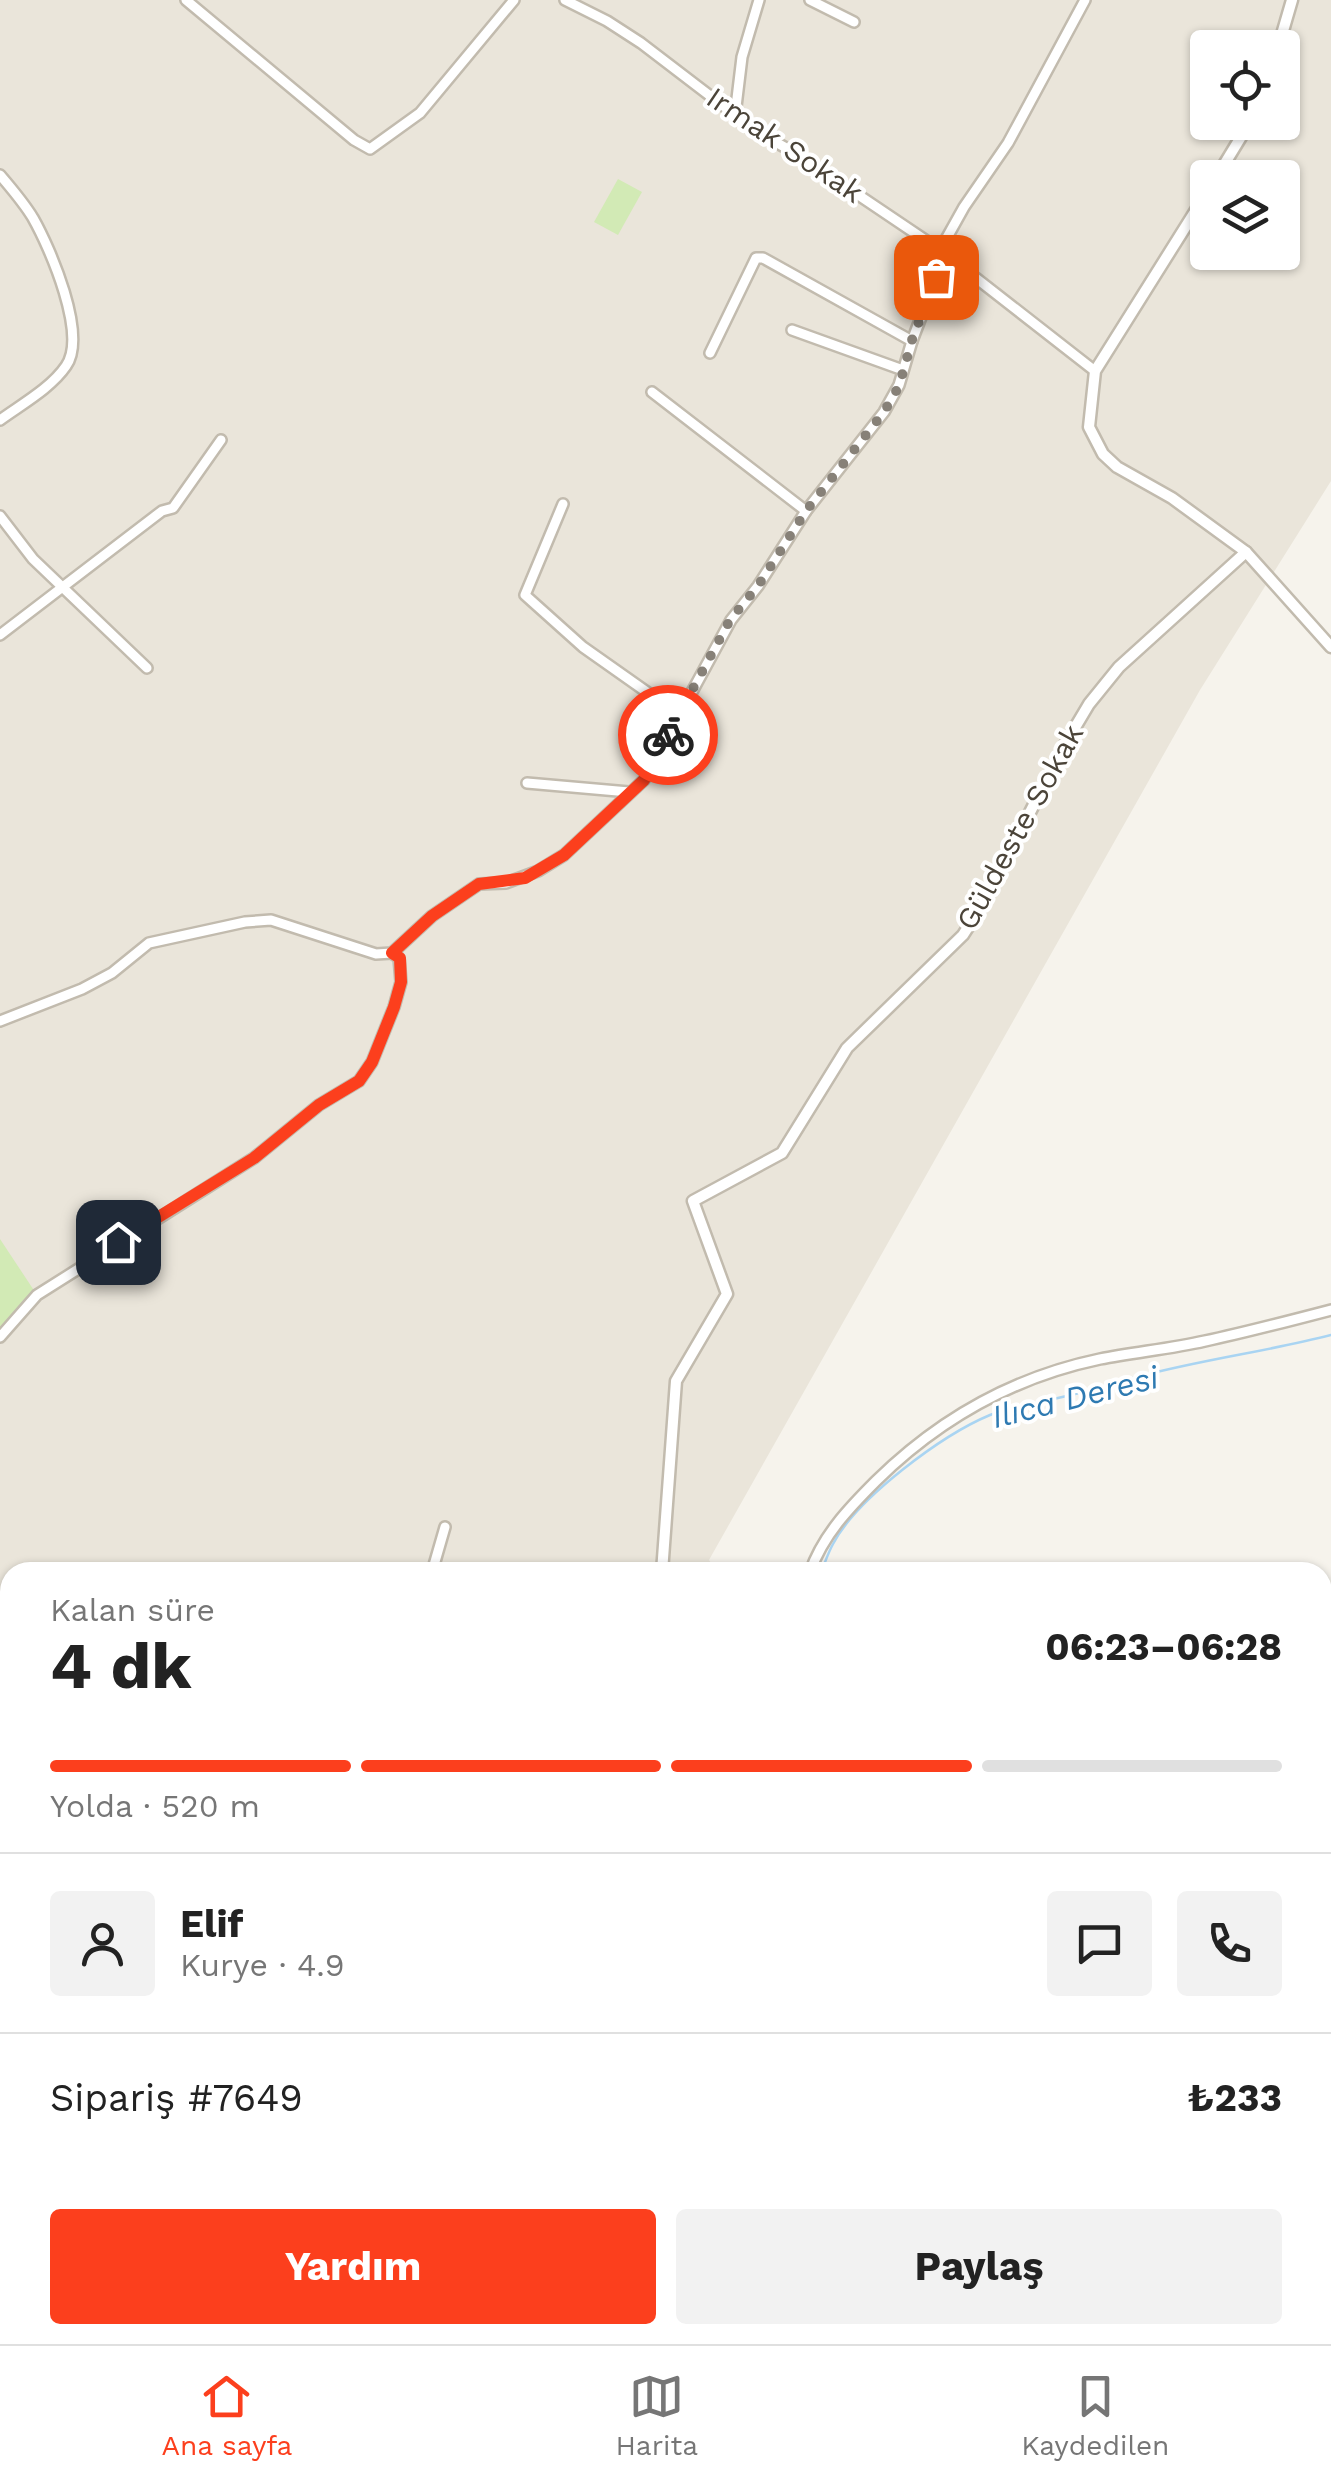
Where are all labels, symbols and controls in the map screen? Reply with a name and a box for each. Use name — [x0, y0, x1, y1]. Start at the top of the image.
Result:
map controls — [1190, 30, 1300, 270]
button: locate — [1190, 30, 1300, 140]
street label: Irmak Sokak — [700, 79, 870, 210]
button: layers — [1190, 160, 1300, 270]
pin — [894, 235, 979, 320]
icon: bag — [909, 250, 964, 305]
courier — [618, 685, 718, 785]
icon: bike — [641, 708, 696, 763]
street label: Güldeste Sokak — [949, 718, 1090, 936]
pin — [76, 1200, 161, 1285]
icon: home — [91, 1215, 146, 1270]
water label: Ilıca Deresi — [988, 1358, 1163, 1436]
text: Kalan süre — [50, 1591, 215, 1629]
text: 06:23–06:28 — [1045, 1625, 1282, 1669]
text: 4 dk — [50, 1628, 192, 1704]
text: Yolda · 520 m — [50, 1787, 260, 1825]
button: person — [50, 1891, 155, 1996]
button: chat — [1047, 1891, 1152, 1996]
button: phone — [1177, 1891, 1282, 1996]
text: Elif — [180, 1902, 243, 1946]
text: Kurye · 4.9 — [180, 1946, 344, 1984]
text: Sipariş #7649 — [50, 2076, 303, 2120]
text: ₺233 — [1187, 2076, 1282, 2120]
button: Yardım — [50, 2209, 656, 2324]
button: Paylaş — [676, 2209, 1282, 2324]
tab: Ana sayfa — [162, 2369, 292, 2462]
tab: Harita — [615, 2369, 698, 2462]
tab: Kaydedilen — [1021, 2369, 1169, 2462]

